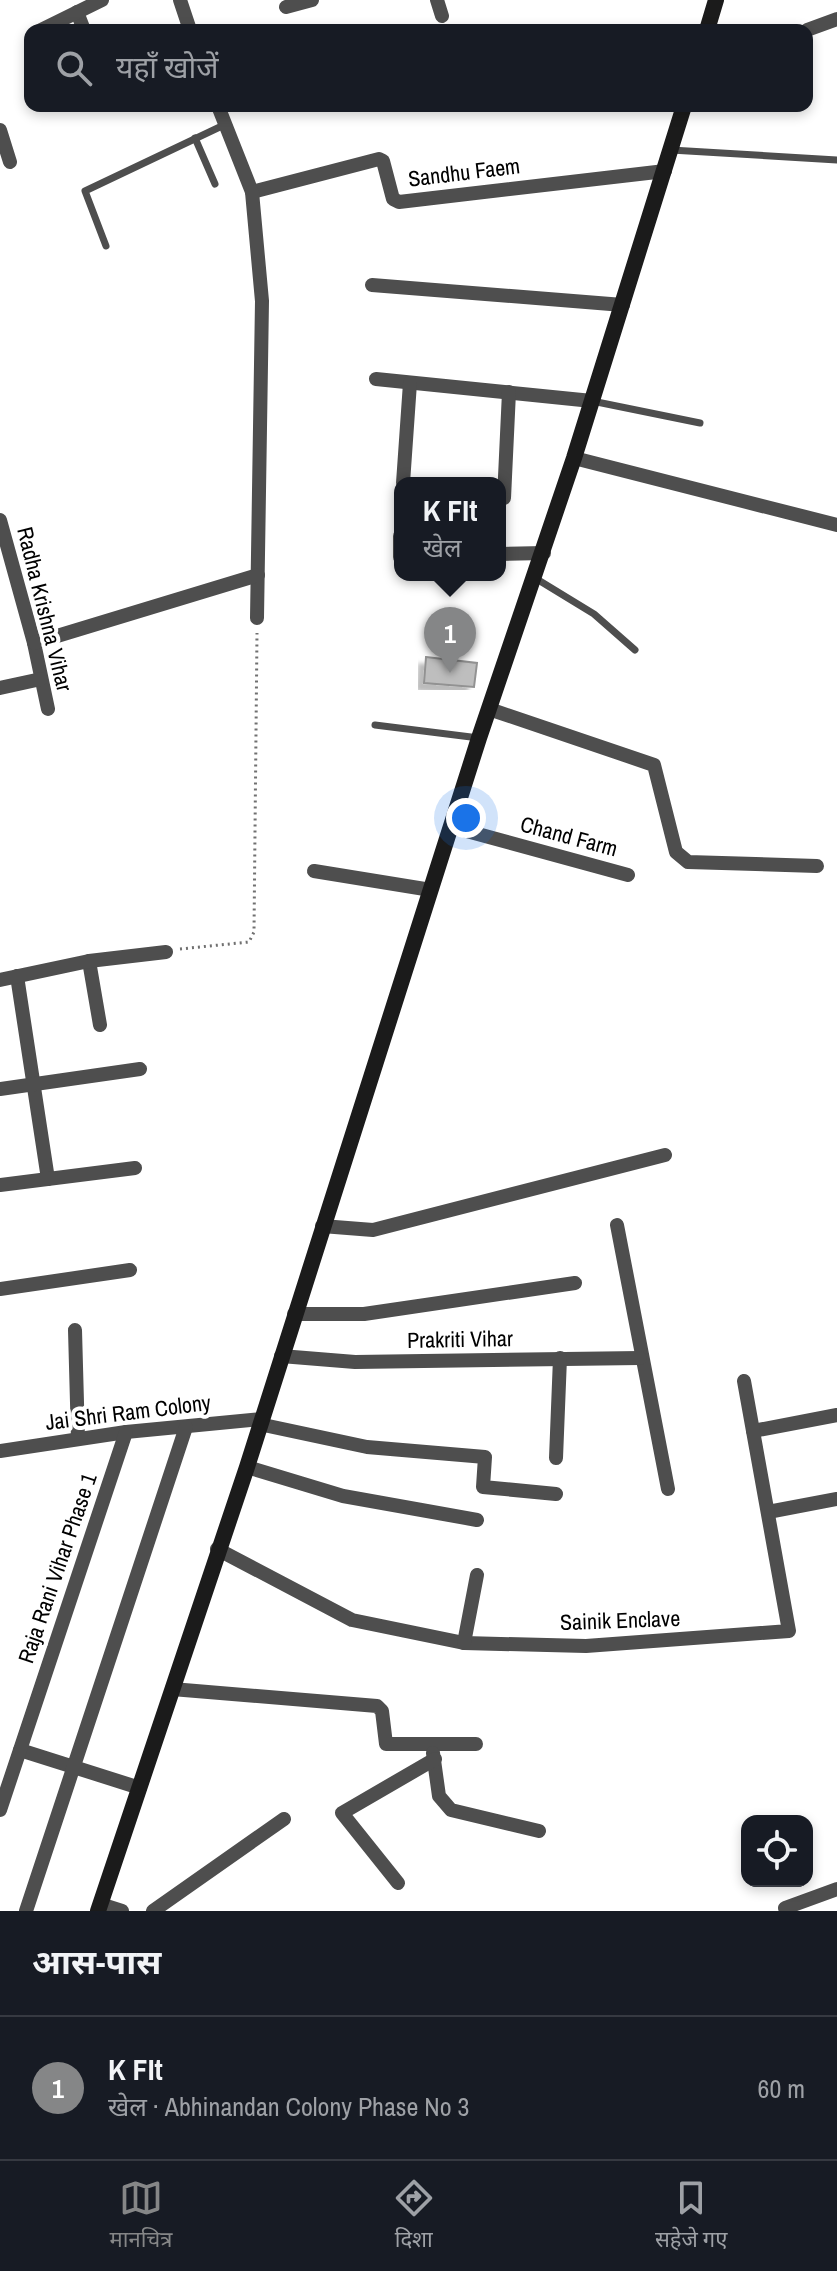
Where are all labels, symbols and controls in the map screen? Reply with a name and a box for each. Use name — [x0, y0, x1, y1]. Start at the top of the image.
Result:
search box — [24, 24, 813, 112]
icon: search — [52, 46, 96, 90]
text: यहाँ खोजें — [116, 47, 219, 87]
street label: Sandhu Faem — [406, 150, 522, 194]
popup — [394, 477, 506, 581]
text: K FIt — [423, 490, 477, 530]
street label: Radha Krishna Vihar — [10, 524, 80, 694]
text: खेल — [423, 530, 462, 565]
pin: 1 — [424, 607, 476, 673]
your location — [446, 798, 486, 838]
street label: Chand Farm — [517, 809, 621, 863]
street label: Prakriti Vihar — [407, 1323, 513, 1355]
street label: Jai Shri Ram Colony — [44, 1387, 212, 1437]
street label: Raja Rani Vihar Phase 1 — [10, 1469, 104, 1667]
street label: Sainik Enclave — [559, 1603, 681, 1637]
map controls — [741, 1815, 813, 1887]
button: locate — [741, 1815, 813, 1887]
text: आस-पास — [32, 1939, 161, 1985]
text: K FIt — [108, 2049, 163, 2089]
text: 1 — [52, 2071, 64, 2106]
text: 60 m — [758, 2071, 805, 2106]
text: खेल · Abhinandan Colony Phase No 3 — [108, 2089, 469, 2124]
tab: मानचित्र — [110, 2176, 173, 2256]
tab: दिशा — [392, 2176, 436, 2256]
tab: सहेजे गए — [655, 2176, 727, 2256]

